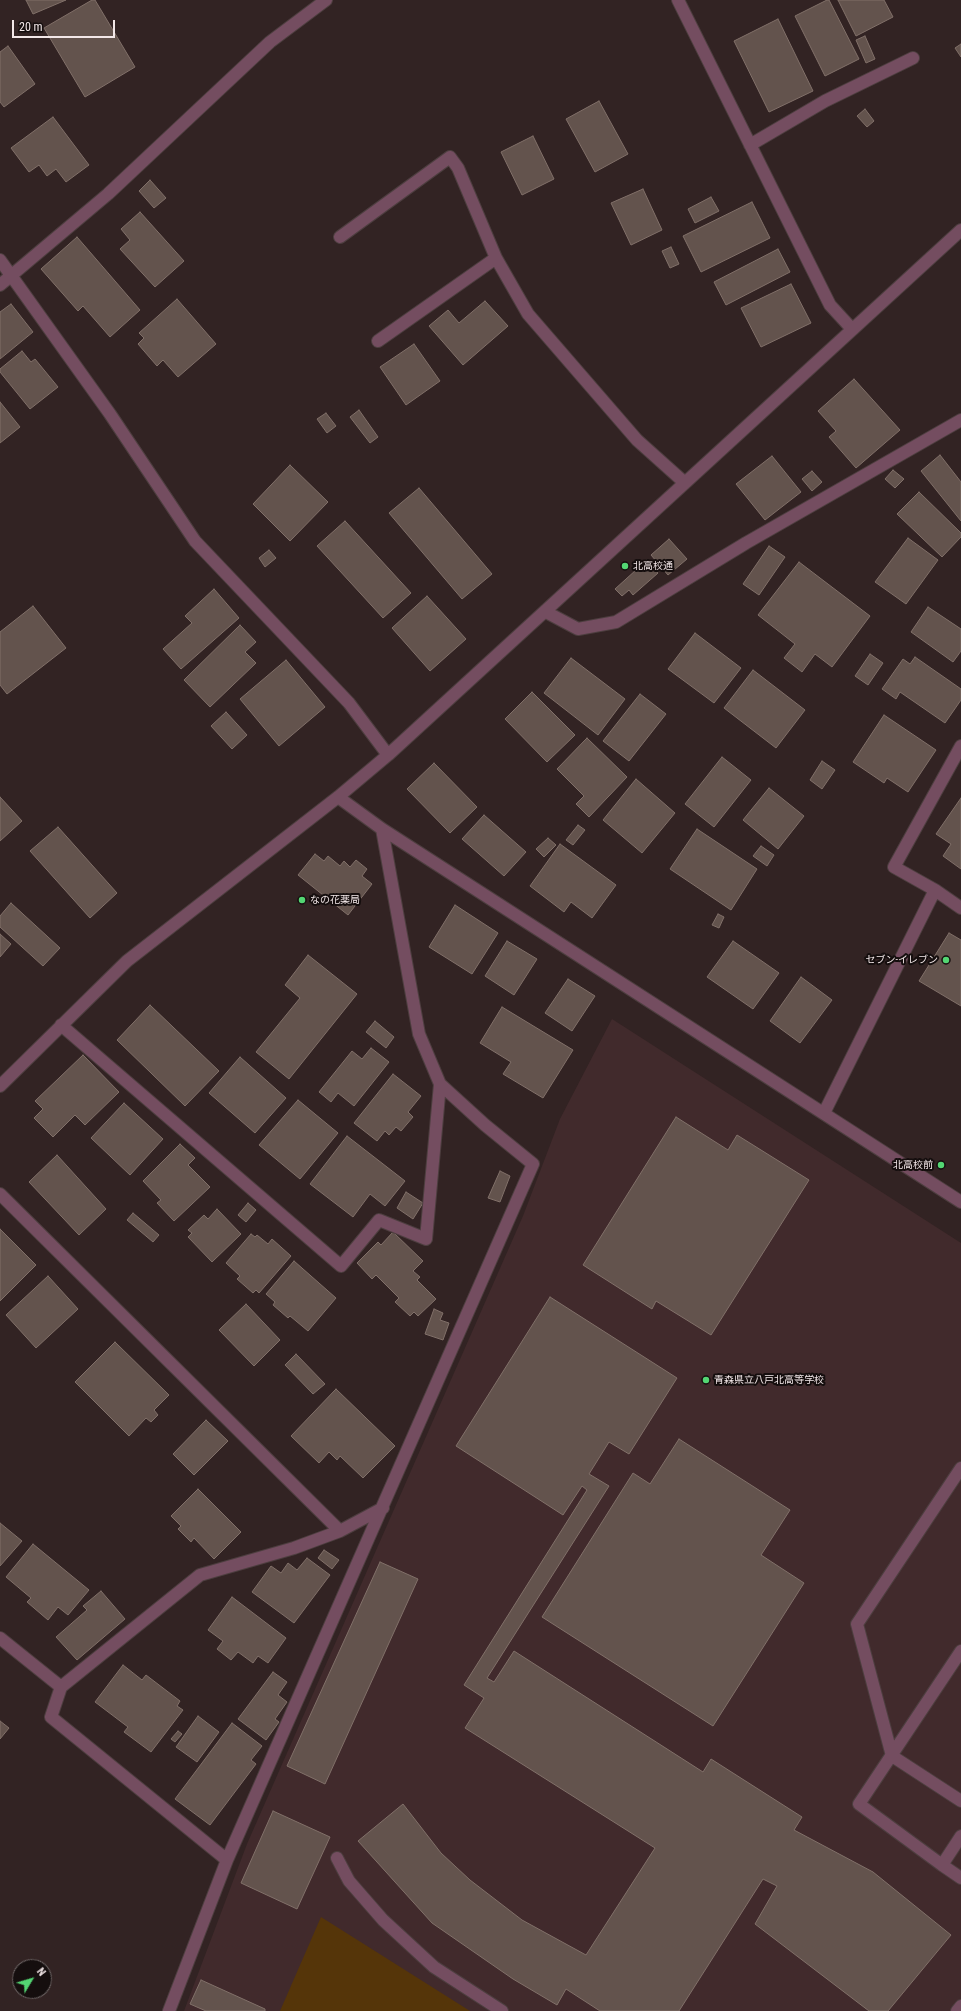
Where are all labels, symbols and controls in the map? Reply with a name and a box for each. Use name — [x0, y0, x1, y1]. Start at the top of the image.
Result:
scale bar — [14, 12, 117, 38]
text: 20 m — [19, 20, 43, 34]
place label: 北高校通 — [633, 560, 673, 572]
marker: 北高校通 — [620, 561, 630, 571]
place label: なの花薬局 — [310, 894, 360, 906]
marker: なの花薬局 — [297, 895, 307, 905]
place label: セブン-イレブン — [866, 954, 938, 966]
marker: セブン-イレブン — [941, 955, 951, 965]
place label: 北高校前 — [893, 1159, 933, 1171]
marker: 北高校前 — [936, 1160, 946, 1170]
place label: 青森県立八戸北高等学校 — [714, 1374, 824, 1386]
marker: 青森県立八戸北高等学校 — [701, 1375, 711, 1385]
north arrow — [12, 1959, 52, 1999]
text: N — [34, 1965, 48, 1979]

